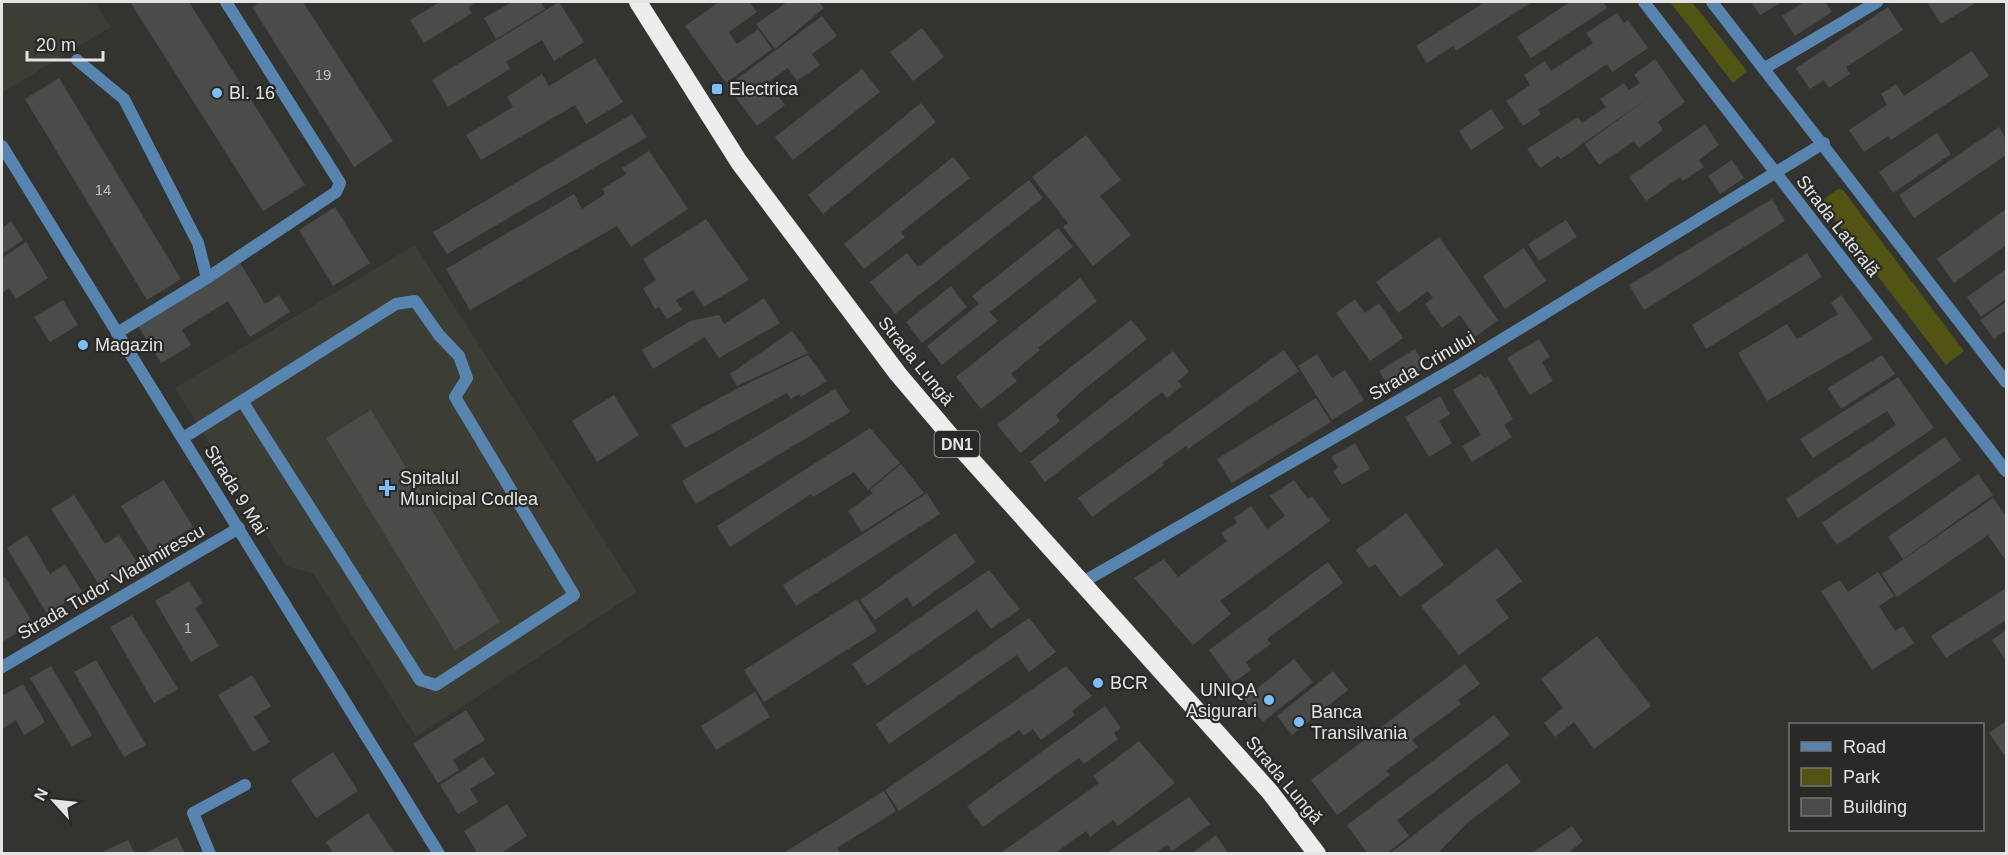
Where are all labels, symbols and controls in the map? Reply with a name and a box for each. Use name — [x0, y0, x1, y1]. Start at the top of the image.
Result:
scale bar — [27, 24, 104, 62]
text: 20 m — [36, 35, 76, 55]
house number: 19 — [315, 66, 331, 83]
place label: Electrica — [729, 79, 799, 99]
marker: Electrica — [710, 82, 724, 96]
place label: Bl. 16 — [229, 83, 275, 103]
marker: Bl. 16 — [210, 86, 224, 100]
street label: Strada Laterală — [1792, 171, 1884, 281]
house number: 14 — [95, 181, 111, 198]
street label: Strada Lungă — [874, 313, 958, 410]
street label: Strada Crinului — [1365, 328, 1479, 404]
place label: Magazin — [95, 335, 163, 355]
marker: Magazin — [76, 338, 90, 352]
road number: DN1 — [934, 431, 980, 457]
street label: Strada 9 Mai — [200, 441, 272, 539]
place label: Spitalul Municipal Codlea — [400, 468, 539, 509]
marker: Spitalul Municipal Codlea — [378, 479, 396, 497]
street label: Strada Tudor Vladimirescu — [14, 520, 208, 644]
house number: 1 — [184, 619, 192, 636]
place label: BCR — [1110, 673, 1148, 693]
marker: BCR — [1091, 676, 1105, 690]
place label: UNIQA Asigurari — [1186, 680, 1257, 721]
marker: UNIQA Asigurari — [1262, 693, 1276, 707]
place label: Banca Transilvania — [1311, 702, 1408, 743]
marker: Banca Transilvania — [1292, 715, 1306, 729]
legend — [1789, 723, 1984, 831]
street label: Strada Lungă — [1242, 732, 1327, 829]
text: Road — [1843, 737, 1886, 757]
text: Park — [1843, 767, 1881, 787]
north arrow — [24, 771, 84, 831]
text: N — [31, 785, 51, 803]
text: Building — [1843, 797, 1907, 817]

